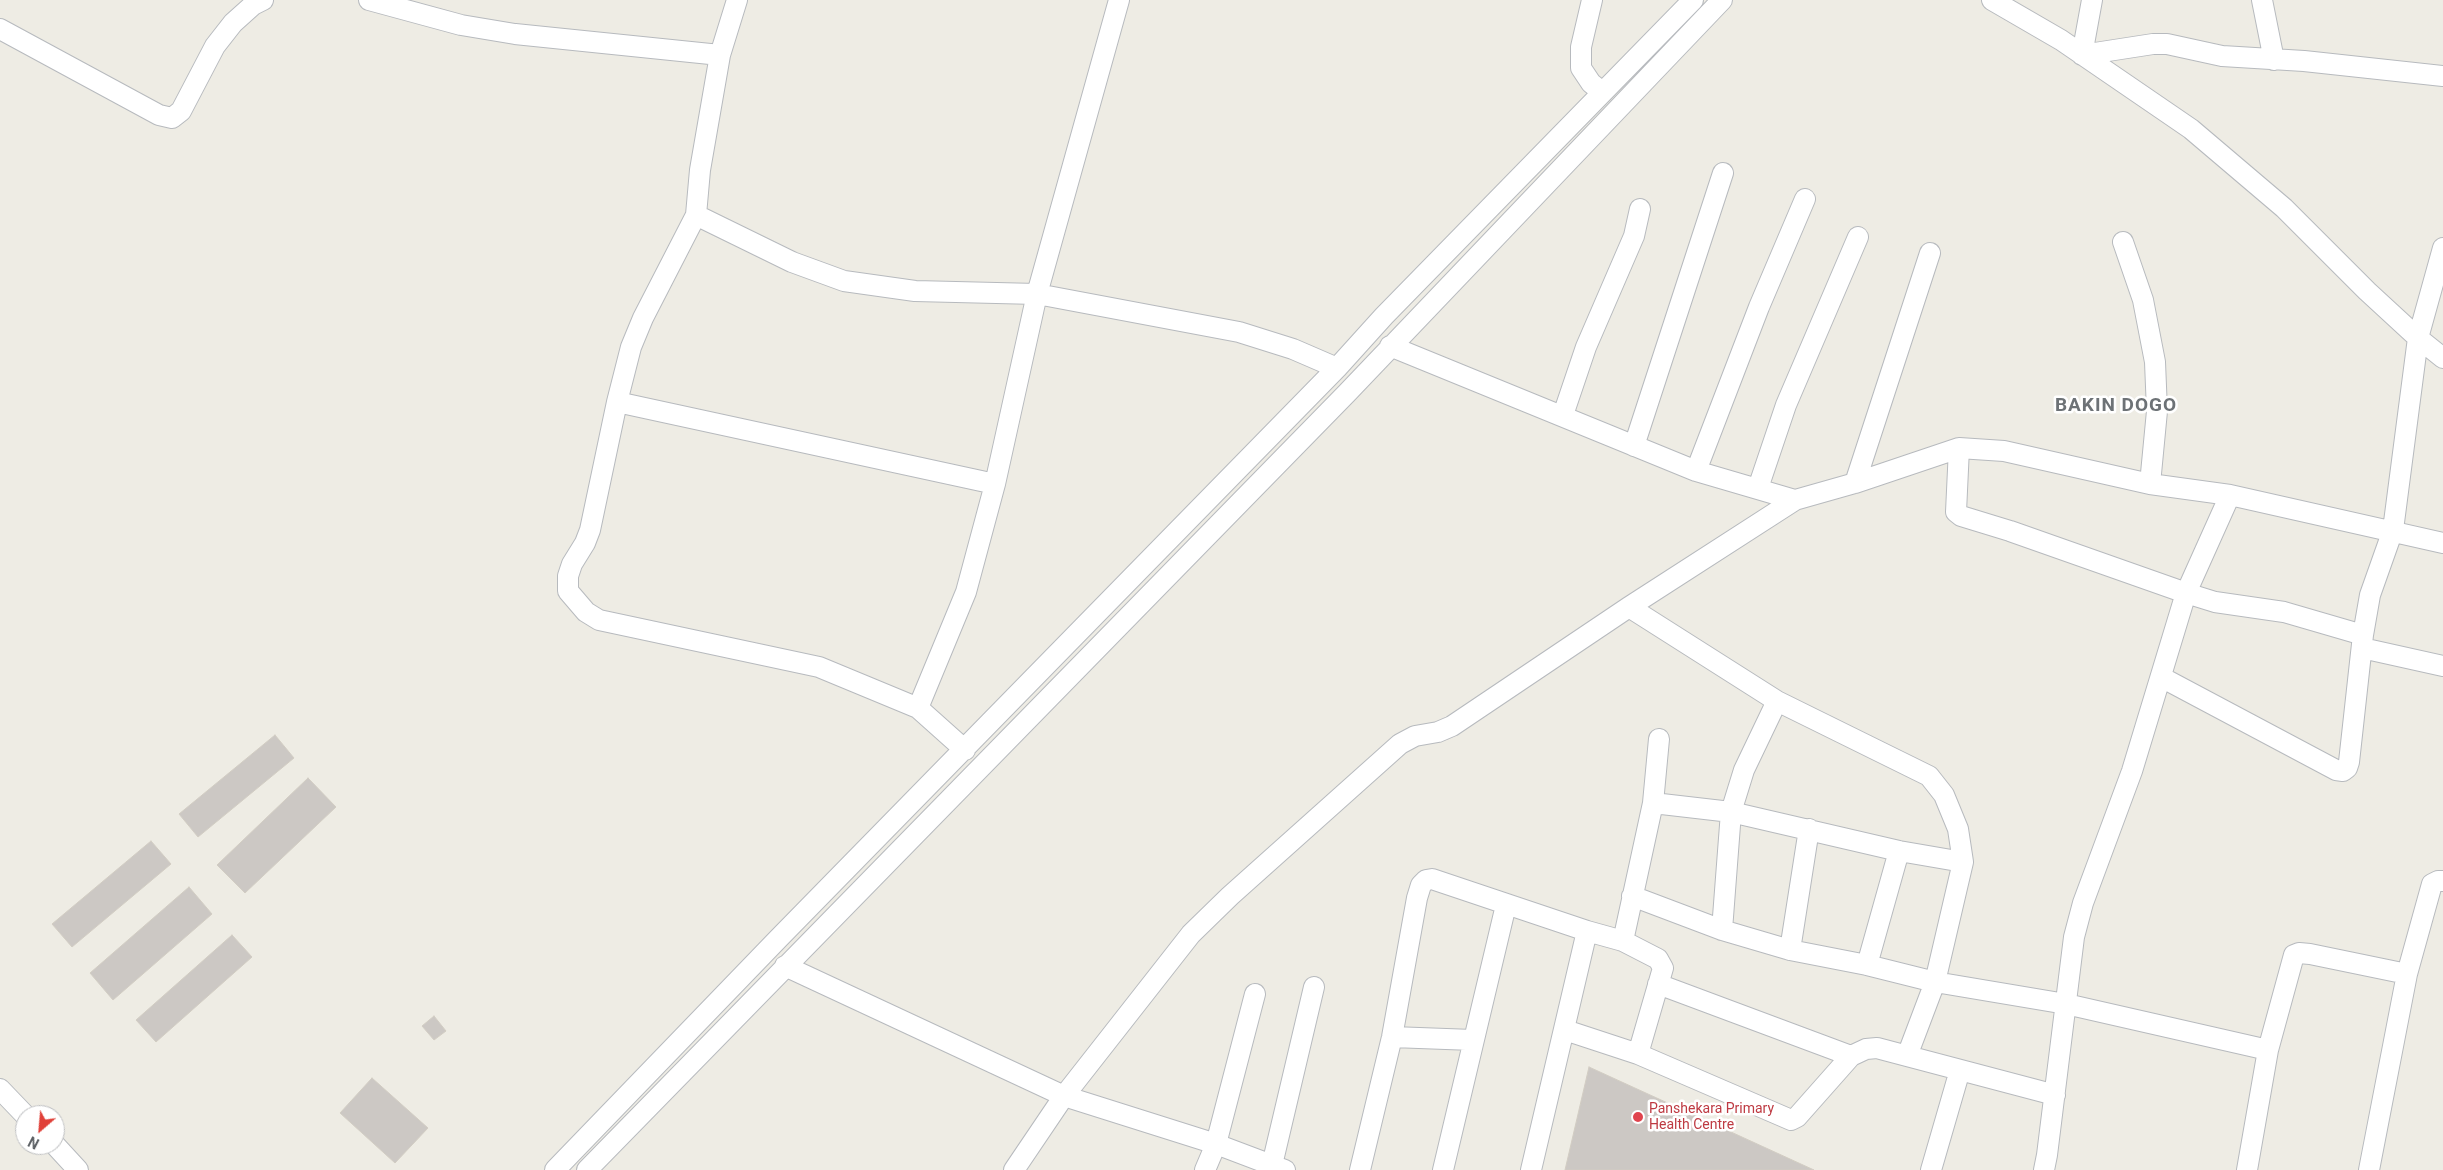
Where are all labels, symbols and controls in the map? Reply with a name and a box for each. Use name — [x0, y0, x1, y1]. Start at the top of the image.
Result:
district label: BAKIN DOGO — [2054, 395, 2178, 417]
place label: Panshekara Primary Health Centre — [1649, 1101, 1774, 1134]
north arrow — [15, 1105, 65, 1155]
marker: Panshekara Primary Health Centre — [1631, 1110, 1645, 1124]
text: N — [26, 1133, 42, 1152]

